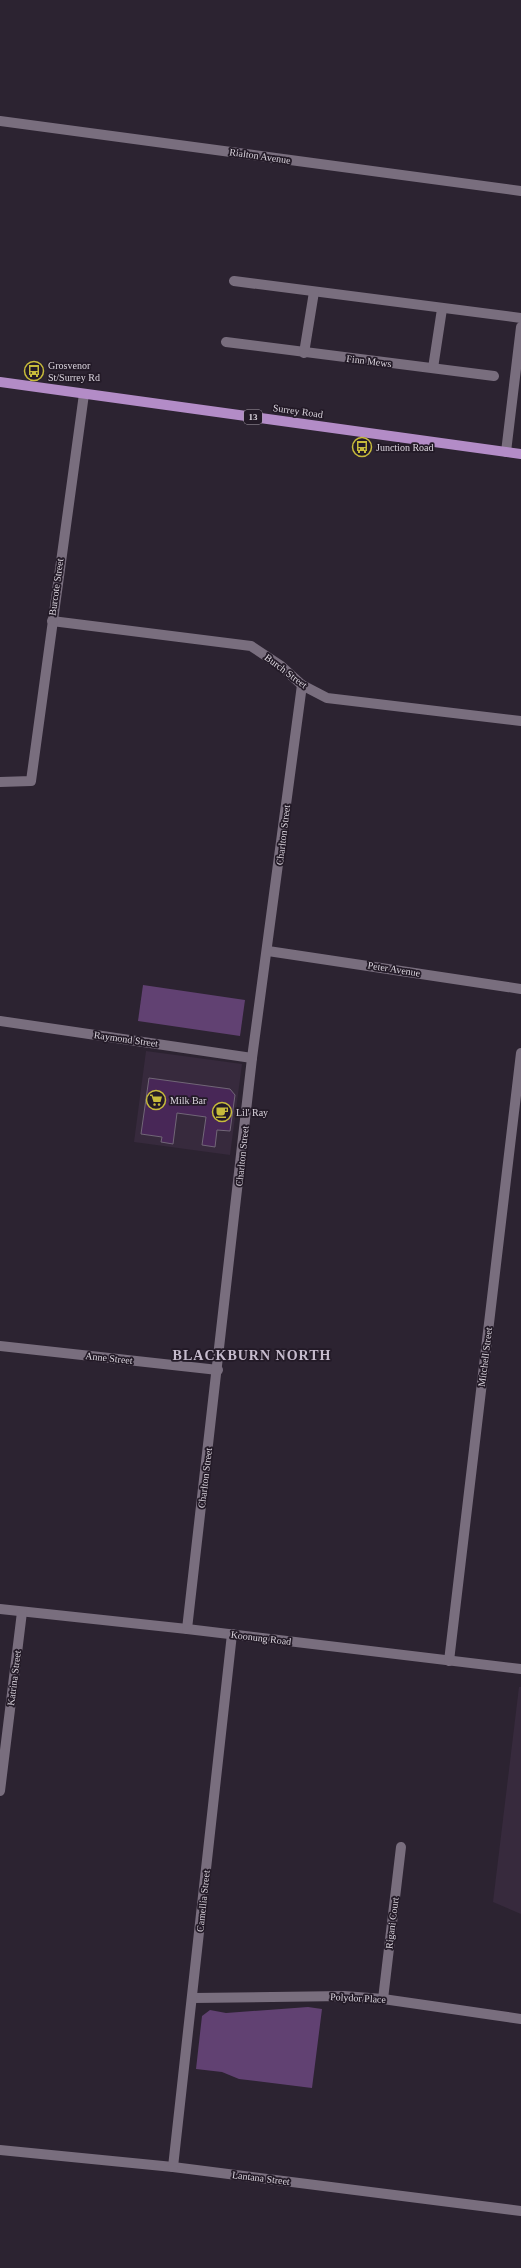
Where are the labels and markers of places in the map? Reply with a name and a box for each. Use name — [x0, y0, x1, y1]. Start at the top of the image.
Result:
bus stop icon: Grosvenor St/Surrey Rd — [23, 360, 45, 382]
place label: Grosvenor St/Surrey Rd — [48, 360, 100, 383]
bus stop icon: Junction Road — [351, 436, 373, 458]
place label: Junction Road — [376, 442, 434, 453]
supermarket icon: Milk Bar — [145, 1089, 167, 1111]
place label: Milk Bar — [170, 1095, 207, 1106]
cafe icon: Lil' Ray — [211, 1101, 233, 1123]
place label: Lil' Ray — [236, 1107, 268, 1118]

